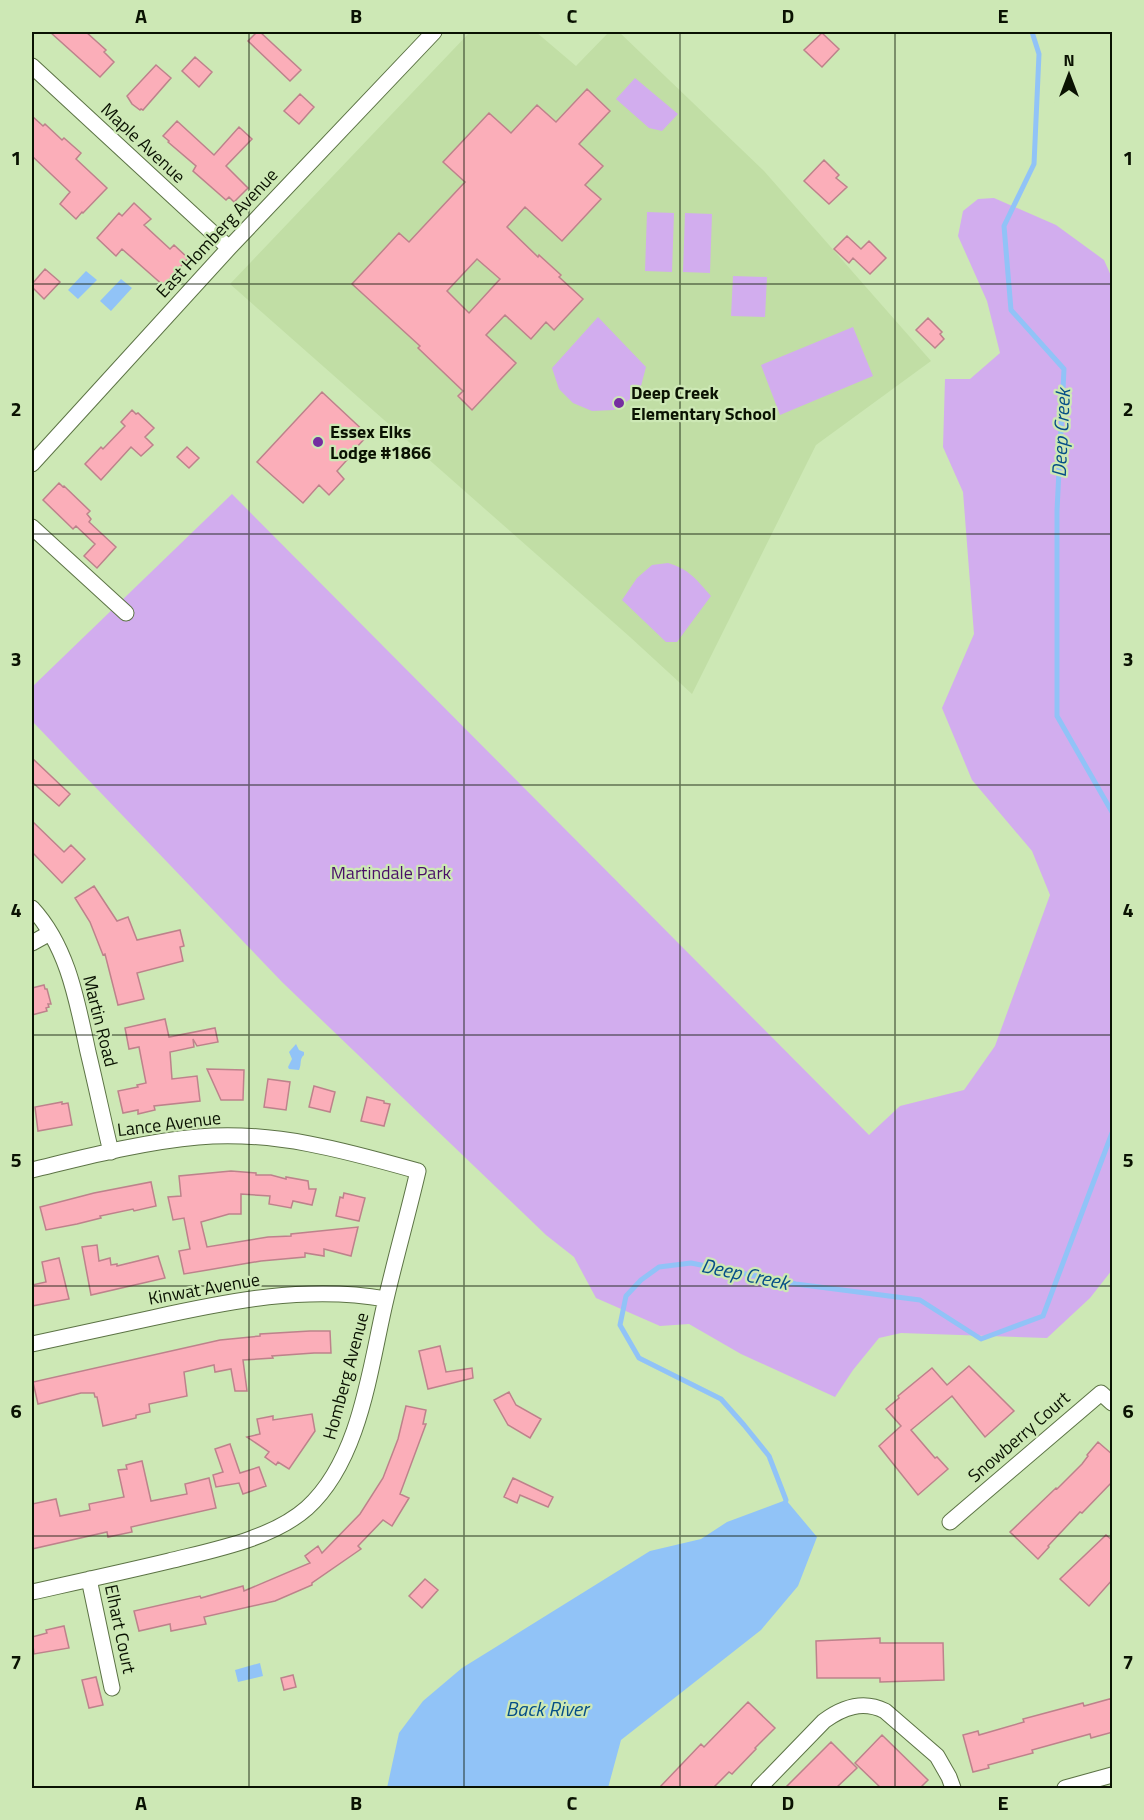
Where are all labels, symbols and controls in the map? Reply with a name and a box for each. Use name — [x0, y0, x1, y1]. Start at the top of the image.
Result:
text: A — [135, 0, 147, 31]
text: B — [350, 0, 362, 31]
text: C — [567, 0, 578, 31]
text: D — [782, 0, 794, 31]
text: E — [997, 0, 1009, 31]
north arrow — [1039, 45, 1099, 105]
text: N — [1063, 48, 1075, 72]
street label: Maple Avenue — [95, 96, 192, 189]
text: 1 — [10, 142, 22, 173]
text: 1 — [1122, 142, 1134, 173]
street label: East Homberg Avenue — [149, 162, 284, 303]
place label: Deep Creek Elementary School — [631, 379, 776, 427]
water label: Deep Creek — [1043, 386, 1078, 478]
text: 2 — [10, 393, 22, 424]
text: 2 — [1122, 393, 1134, 424]
marker: Deep Creek Elementary School — [612, 396, 626, 410]
place label: Essex Elks Lodge #1866 — [330, 418, 431, 466]
marker: Essex Elks Lodge #1866 — [311, 435, 325, 449]
text: 3 — [10, 643, 22, 674]
text: 3 — [1122, 643, 1134, 674]
park label: Martindale Park — [331, 859, 452, 886]
text: 4 — [10, 894, 22, 925]
text: 4 — [1122, 894, 1134, 925]
street label: Martin Road — [76, 972, 125, 1069]
street label: Lance Avenue — [115, 1104, 222, 1143]
text: 5 — [10, 1144, 22, 1175]
text: 5 — [1122, 1144, 1134, 1175]
water label: Deep Creek — [699, 1249, 794, 1298]
street label: Kinwat Avenue — [146, 1265, 262, 1312]
street label: Homberg Avenue — [316, 1309, 375, 1443]
street label: Snowberry Court — [962, 1384, 1076, 1489]
text: 6 — [10, 1395, 22, 1426]
text: 6 — [1122, 1395, 1134, 1426]
street label: Elhart Court — [98, 1582, 143, 1677]
text: 7 — [10, 1646, 22, 1677]
text: 7 — [1122, 1646, 1134, 1677]
water label: Back River — [506, 1693, 591, 1724]
text: A — [135, 1787, 147, 1818]
text: B — [350, 1787, 362, 1818]
text: C — [567, 1787, 578, 1818]
text: D — [782, 1787, 794, 1818]
text: E — [997, 1787, 1009, 1818]

